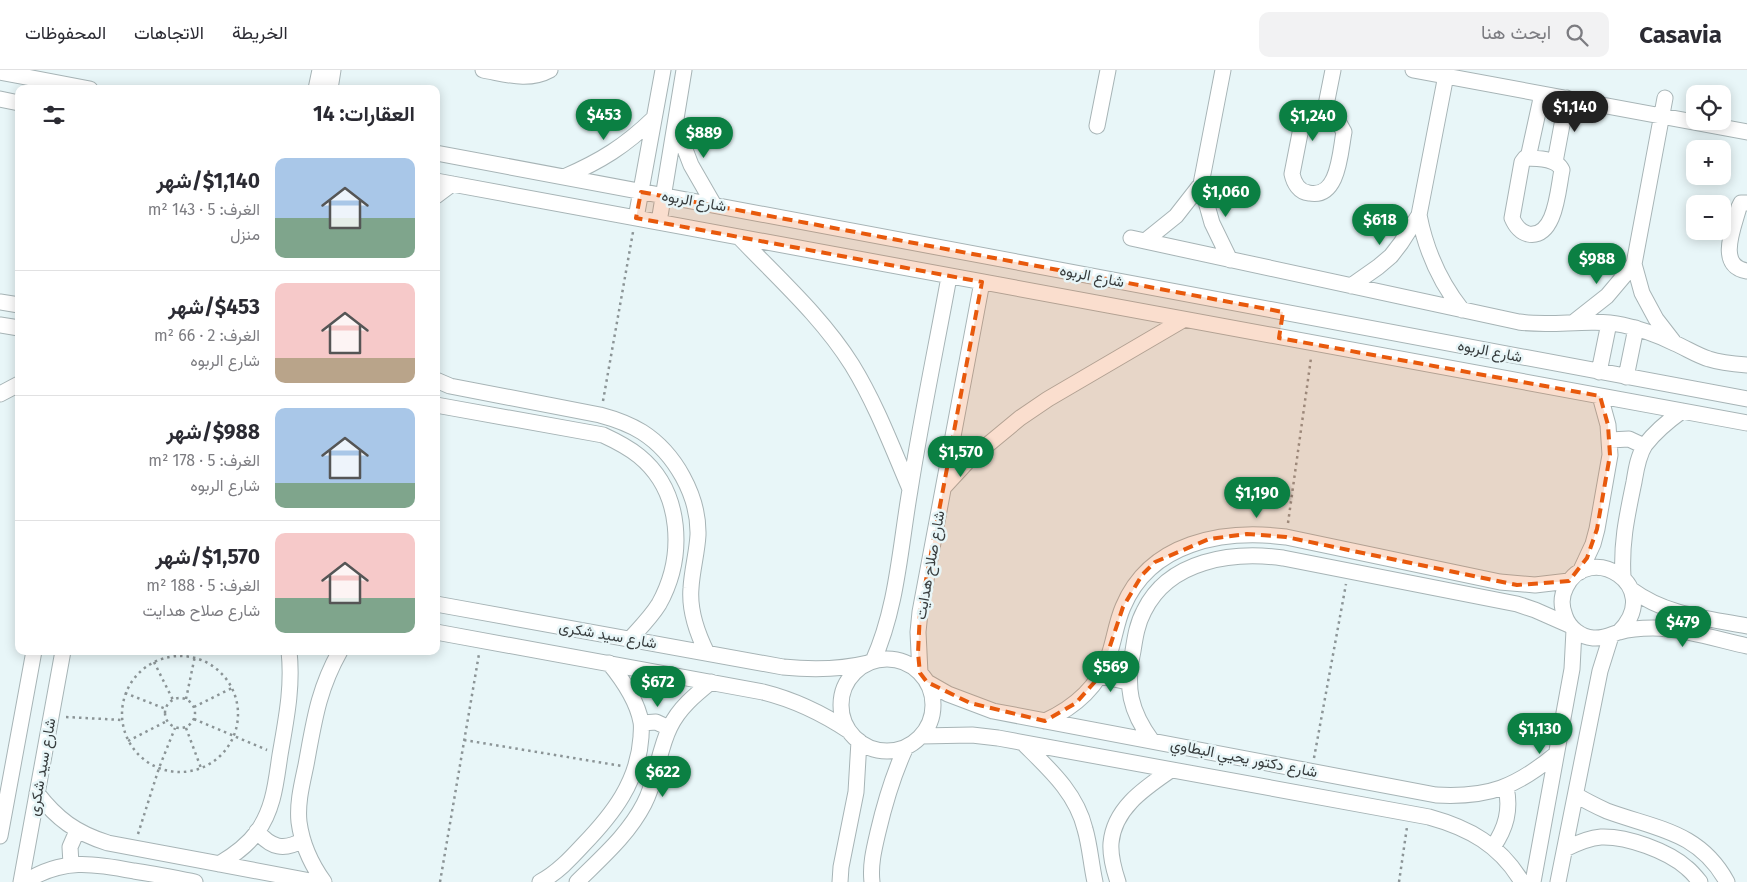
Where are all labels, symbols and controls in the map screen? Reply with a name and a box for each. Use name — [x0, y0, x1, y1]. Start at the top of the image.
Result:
search box — [1259, 12, 1609, 57]
text: ابحث هنا — [1481, 21, 1551, 44]
icon: search — [1563, 21, 1591, 49]
text: Casavia — [1639, 21, 1722, 49]
text: المحفوظات — [25, 22, 106, 44]
text: الاتجاهات — [134, 22, 204, 44]
text: الخريطة — [232, 22, 288, 44]
map controls — [1686, 85, 1731, 240]
button: locate — [1686, 85, 1731, 130]
pin: $1,140 — [1534, 90, 1616, 133]
text: $1,140 — [1553, 97, 1597, 116]
pin: $453 — [574, 98, 634, 141]
pin: $1,240 — [1272, 100, 1354, 142]
icon: filters — [40, 101, 68, 129]
text: العقارات: 14 — [313, 101, 415, 127]
text: $453 — [587, 105, 621, 124]
text: $1,240 — [1290, 106, 1336, 125]
pin: $889 — [674, 116, 734, 159]
text: $889 — [686, 123, 722, 142]
button: + — [1686, 140, 1731, 185]
text: $1,140/شهر — [156, 168, 260, 194]
pin: $1,060 — [1185, 176, 1267, 218]
icon: home — [315, 178, 375, 238]
text: $1,060 — [1203, 182, 1250, 201]
street label: شارع الربوه — [660, 186, 728, 218]
button: − — [1686, 195, 1731, 240]
text: الغرف: 5 · 143 m² — [148, 200, 260, 219]
pin: $618 — [1350, 204, 1410, 246]
text: $618 — [1363, 210, 1397, 229]
text: منزل — [230, 225, 260, 244]
pin: $988 — [1567, 242, 1627, 285]
text: $988 — [1579, 249, 1615, 268]
street label: شارع الربوه — [1058, 261, 1126, 293]
text: $453/شهر — [168, 294, 260, 320]
icon: home — [315, 303, 375, 363]
text: الغرف: 2 · 66 m² — [154, 326, 260, 345]
street label: شارع الربوه — [1456, 336, 1524, 368]
text: شارع الربوه — [190, 351, 260, 370]
text: $988/شهر — [166, 419, 260, 445]
icon: home — [315, 428, 375, 488]
pin: $1,570 — [920, 436, 1002, 478]
text: $1,570 — [939, 442, 983, 461]
text: الغرف: 5 · 178 m² — [148, 451, 260, 470]
text: شارع الربوه — [190, 476, 260, 495]
pin: $1,190 — [1216, 476, 1298, 519]
text: $1,190 — [1235, 483, 1279, 502]
street label: شارع صلاح هدايت — [912, 509, 950, 621]
text: $1,570/شهر — [155, 544, 260, 570]
icon: home — [315, 553, 375, 613]
text: الغرف: 5 · 188 m² — [146, 576, 260, 595]
text: شارع صلاح هدايت — [142, 601, 260, 620]
pin: $479 — [1653, 606, 1713, 648]
text: $479 — [1666, 612, 1700, 631]
street label: شارع سيد شكرى — [557, 618, 659, 654]
pin: $569 — [1081, 650, 1141, 693]
text: $569 — [1093, 657, 1129, 676]
pin: $672 — [628, 666, 688, 708]
text: $672 — [641, 672, 675, 691]
pin: $1,130 — [1499, 712, 1581, 755]
street label: شارع سيد شكرى — [25, 716, 61, 818]
text: $1,130 — [1519, 719, 1561, 738]
street label: شارع دكتور يحيي البطاوي — [1168, 735, 1319, 785]
pin: $622 — [633, 756, 693, 798]
text: $622 — [646, 762, 680, 781]

